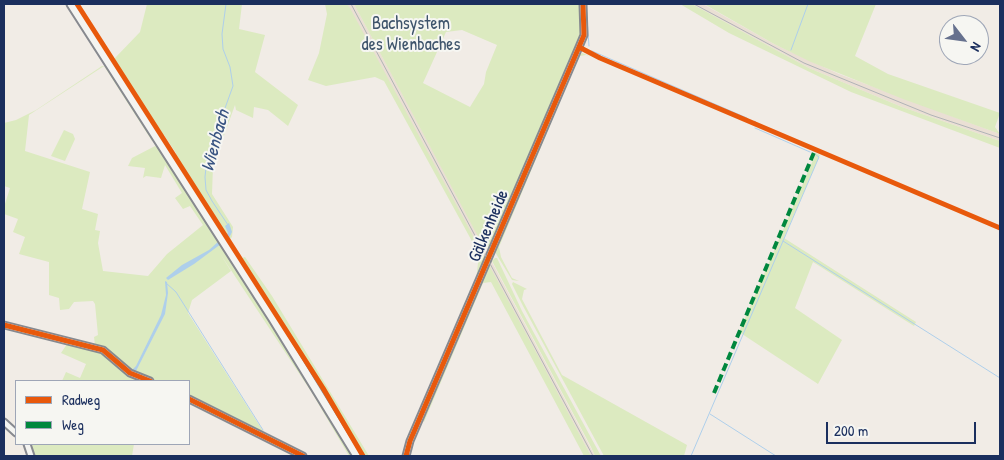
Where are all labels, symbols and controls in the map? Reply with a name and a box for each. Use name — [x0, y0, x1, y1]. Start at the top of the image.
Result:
park label: Bachsystem des Wienbaches — [362, 13, 460, 56]
north arrow — [939, 15, 989, 65]
text: N — [966, 39, 987, 55]
water label: Wienbach — [197, 108, 235, 174]
street label: Gälkenheide — [464, 187, 514, 265]
legend — [15, 380, 190, 445]
text: Radweg — [62, 389, 100, 410]
scale bar — [829, 412, 979, 444]
text: Weg — [62, 414, 84, 435]
text: 200 m — [834, 420, 868, 441]

